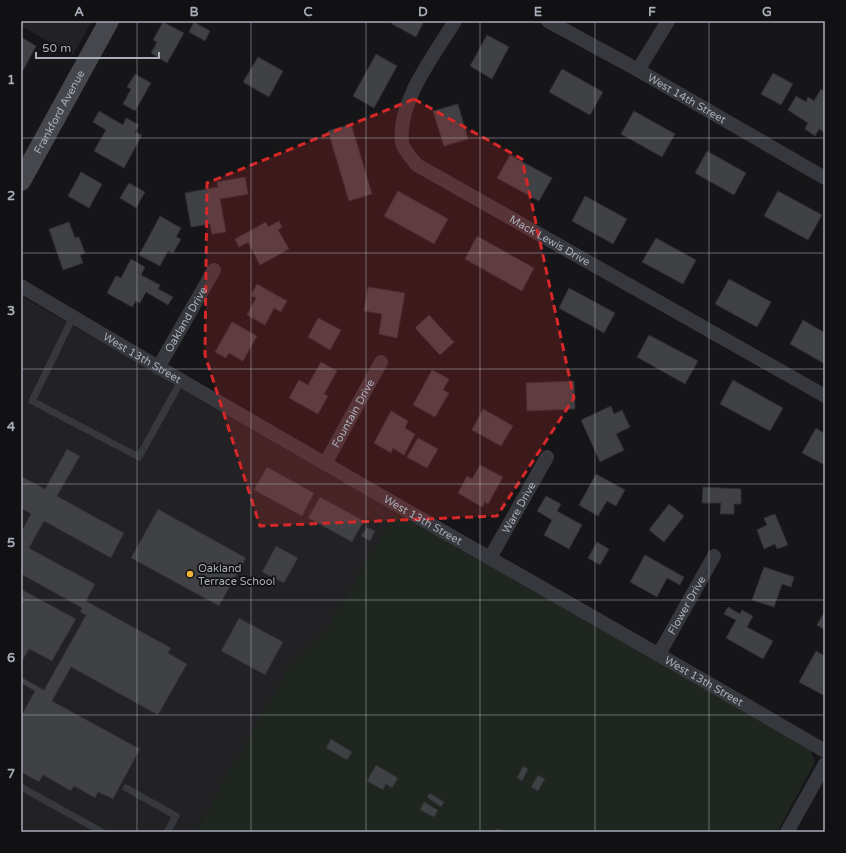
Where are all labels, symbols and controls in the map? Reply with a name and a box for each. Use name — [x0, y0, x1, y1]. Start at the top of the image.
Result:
text: A — [74, 4, 84, 20]
text: B — [189, 4, 199, 20]
text: C — [303, 4, 313, 20]
text: D — [418, 4, 428, 20]
text: E — [534, 4, 542, 20]
text: F — [648, 4, 656, 20]
text: G — [762, 4, 772, 20]
scale bar — [36, 34, 159, 60]
text: 50 m — [42, 41, 71, 55]
street label: Frankford Avenue — [31, 68, 88, 156]
street label: West 14th Street — [645, 71, 728, 126]
text: 1 — [7, 72, 15, 88]
text: 2 — [7, 188, 15, 204]
street label: Mack Lewis Drive — [507, 213, 592, 269]
street label: Oakland Drive — [162, 284, 210, 355]
text: 3 — [7, 303, 15, 319]
street label: West 13th Street — [101, 330, 184, 386]
street label: Fountain Drive — [329, 377, 377, 450]
text: 4 — [7, 419, 16, 435]
street label: Ware Drive — [499, 480, 539, 536]
street label: West 13th Street — [381, 493, 464, 548]
text: 5 — [7, 535, 15, 551]
place label: Oakland Terrace School — [198, 562, 275, 588]
marker: Oakland Terrace School — [185, 569, 195, 579]
street label: Flower Drive — [665, 574, 708, 637]
text: 6 — [7, 650, 15, 666]
street label: West 13th Street — [662, 654, 745, 709]
text: 7 — [7, 766, 15, 782]

